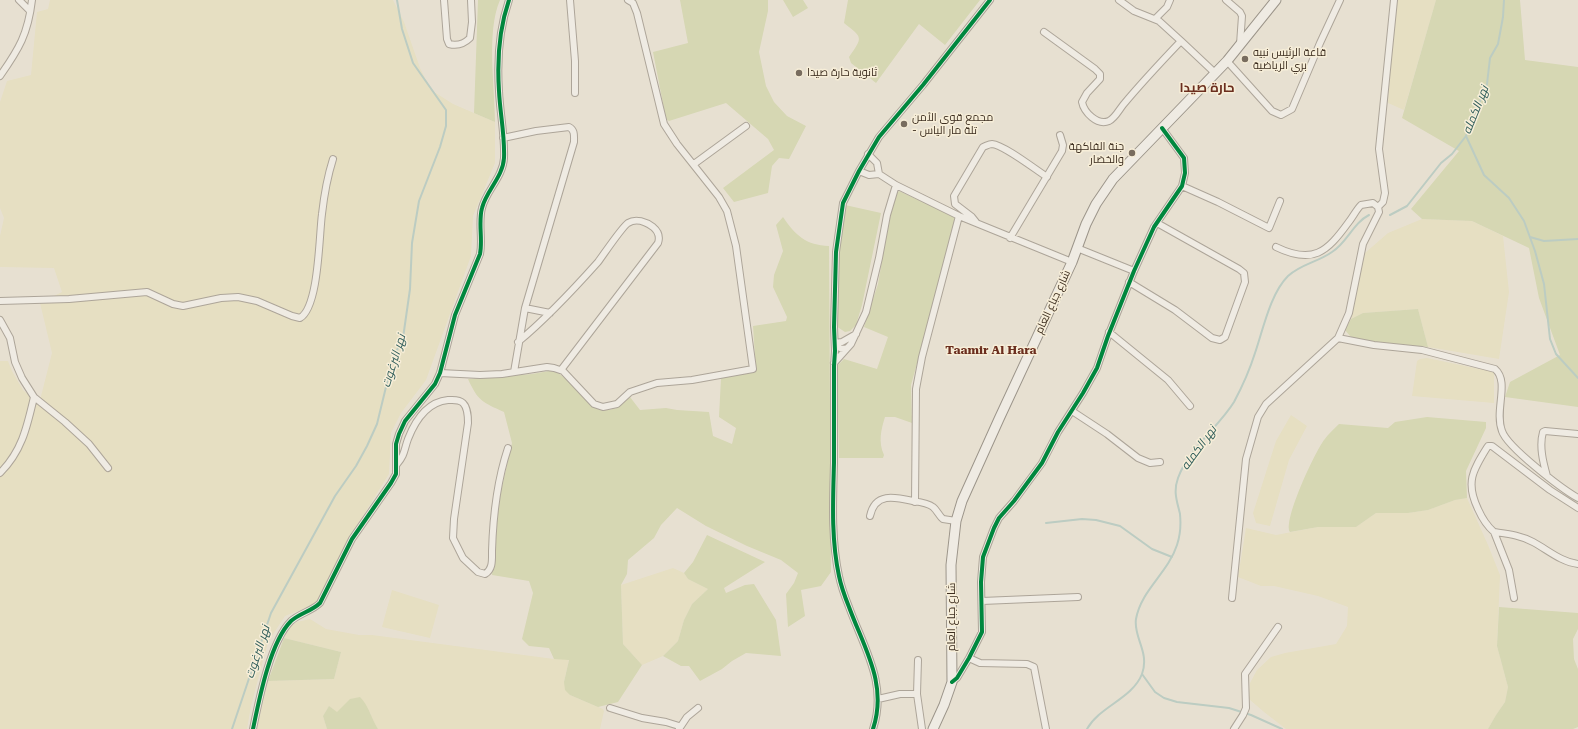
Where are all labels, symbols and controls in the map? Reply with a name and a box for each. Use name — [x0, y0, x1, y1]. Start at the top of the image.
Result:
place label: قاعة الرئيس نبيه بري الرياضية — [1253, 46, 1326, 72]
marker: قاعة الرئيس نبيه بري الرياضية — [1240, 54, 1250, 64]
place label: ثانوية حارة صيدا — [807, 66, 877, 80]
marker: ثانوية حارة صيدا — [794, 68, 804, 78]
district label: حارة صيدا — [1179, 80, 1235, 96]
water label: نهر الكمله — [1460, 84, 1492, 136]
place label: مجمع قوى الأمن - تلة مار الياس — [912, 111, 993, 137]
marker: مجمع قوى الأمن - تلة مار الياس — [899, 119, 909, 129]
place label: جنة الفاكهة والخضار — [1069, 140, 1124, 166]
marker: جنة الفاكهة والخضار — [1127, 148, 1137, 158]
street label: شارع جباع العام — [1033, 268, 1073, 336]
water label: نهر البرغوت — [379, 333, 409, 389]
district label: Taamir Al Hara — [945, 343, 1037, 357]
water label: نهر الكمله — [1178, 423, 1220, 473]
street label: شارع جباع العام — [945, 583, 959, 651]
water label: نهر البرغوت — [243, 624, 273, 680]

